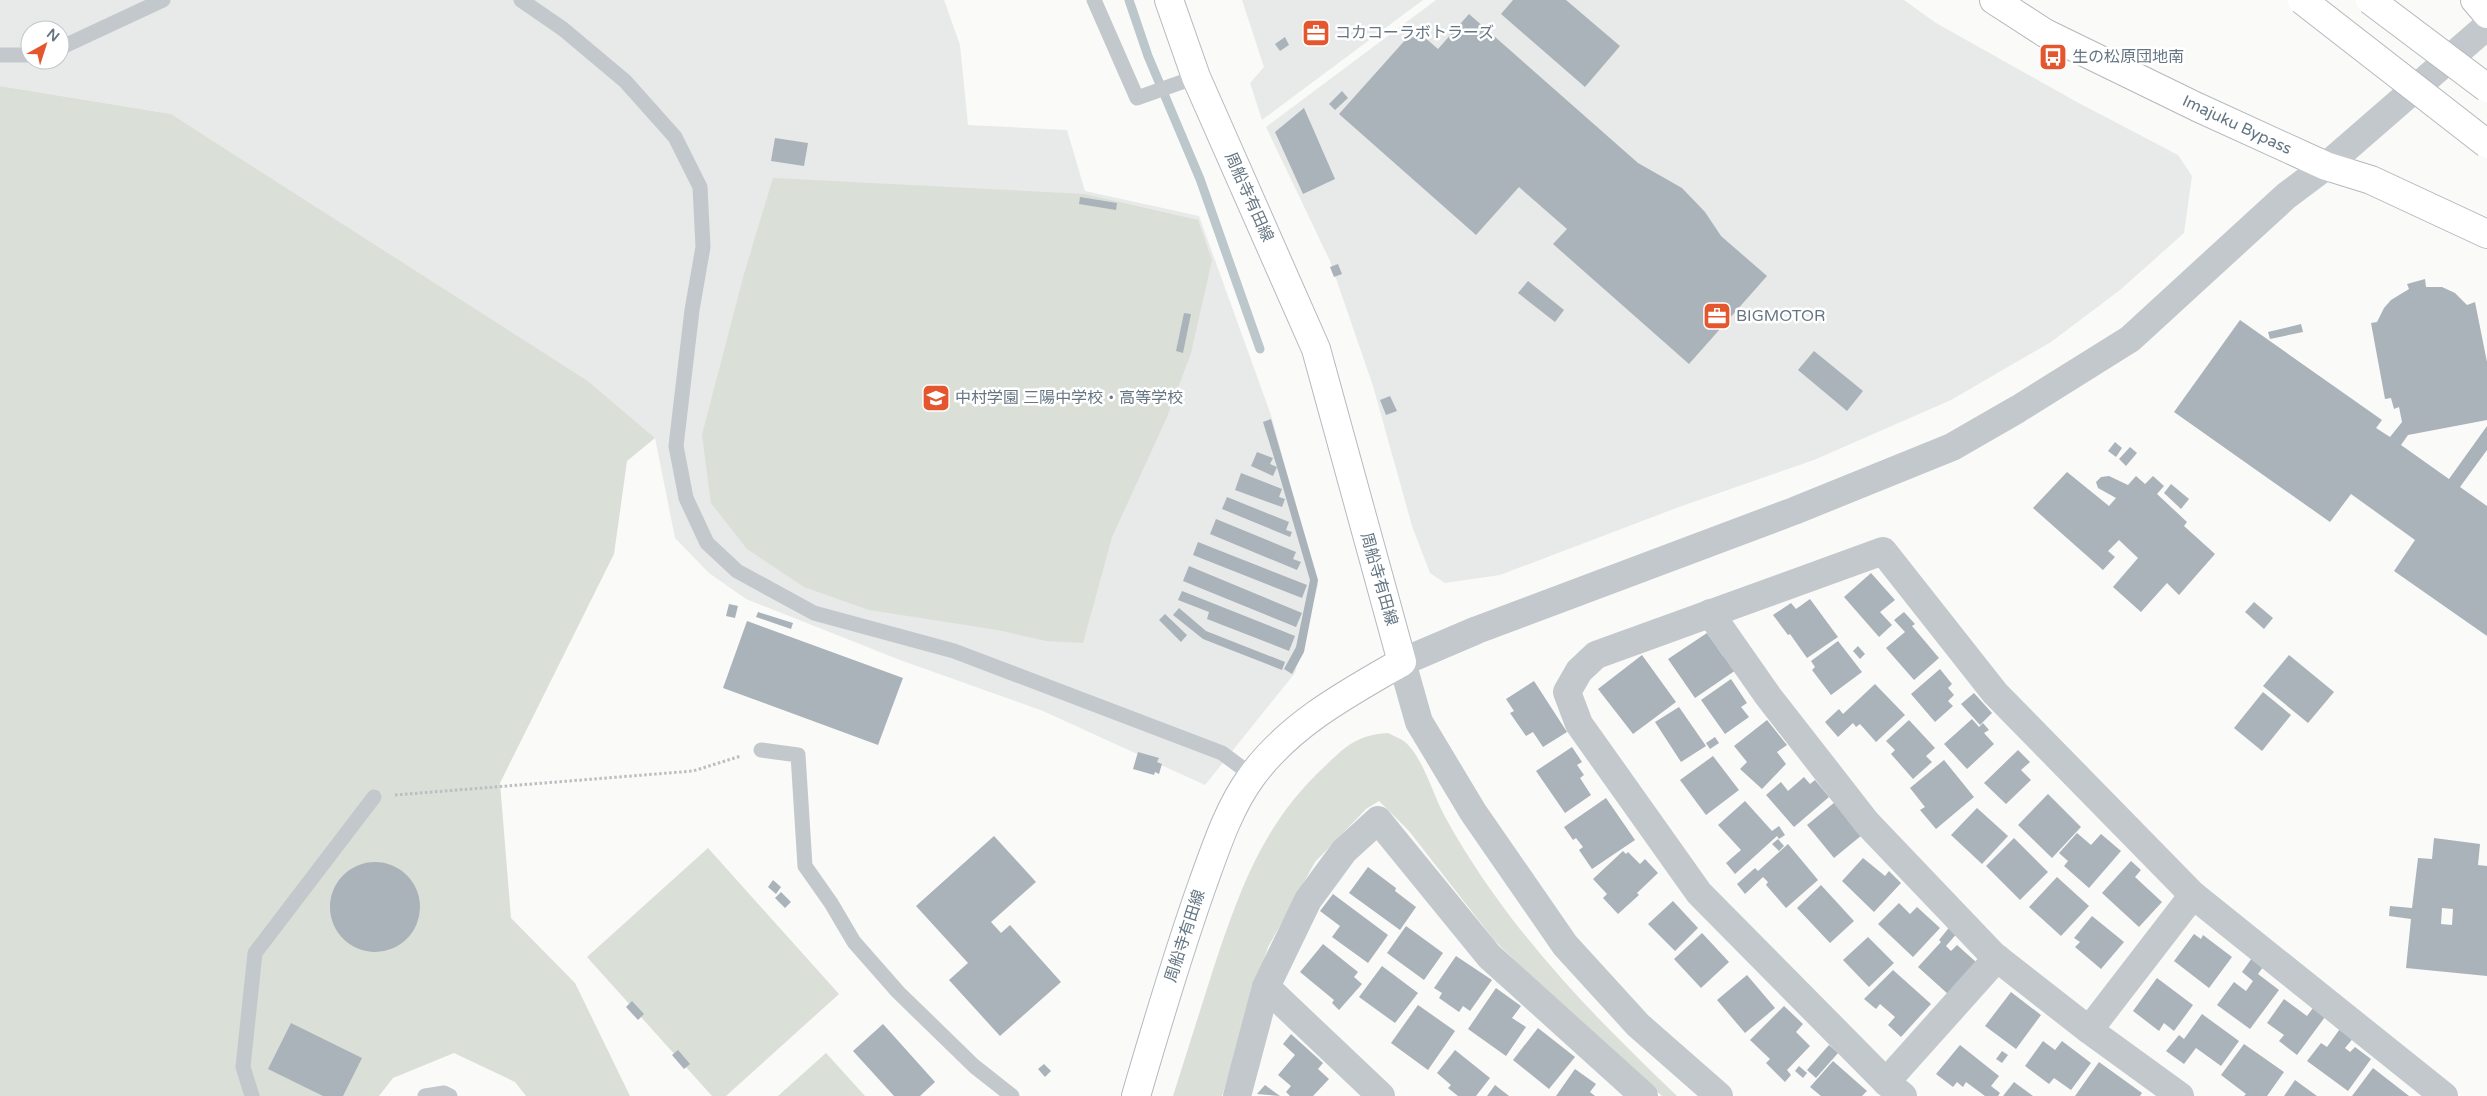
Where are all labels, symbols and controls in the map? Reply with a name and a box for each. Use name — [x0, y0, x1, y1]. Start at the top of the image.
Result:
office icon: コカコーラボトラーズ — [1301, 18, 1331, 48]
north arrow — [20, 20, 70, 70]
place label: コカコーラボトラーズ — [1335, 23, 1494, 43]
text: N — [43, 25, 63, 45]
bus stop icon: 生の松原団地南 — [2038, 42, 2068, 72]
place label: 生の松原団地南 — [2072, 47, 2184, 67]
street label: Imajuku Bypass — [2179, 91, 2295, 159]
street label: 周船寺有田線 — [1220, 149, 1278, 245]
office icon: BIGMOTOR — [1702, 301, 1732, 331]
place label: BIGMOTOR — [1736, 306, 1826, 326]
school or university icon: 中村学園 三陽中学校・高等学校 — [921, 383, 951, 413]
place label: 中村学園 三陽中学校・高等学校 — [955, 388, 1183, 408]
street label: 周船寺有田線 — [1356, 530, 1402, 628]
street label: 周船寺有田線 — [1161, 887, 1209, 985]

